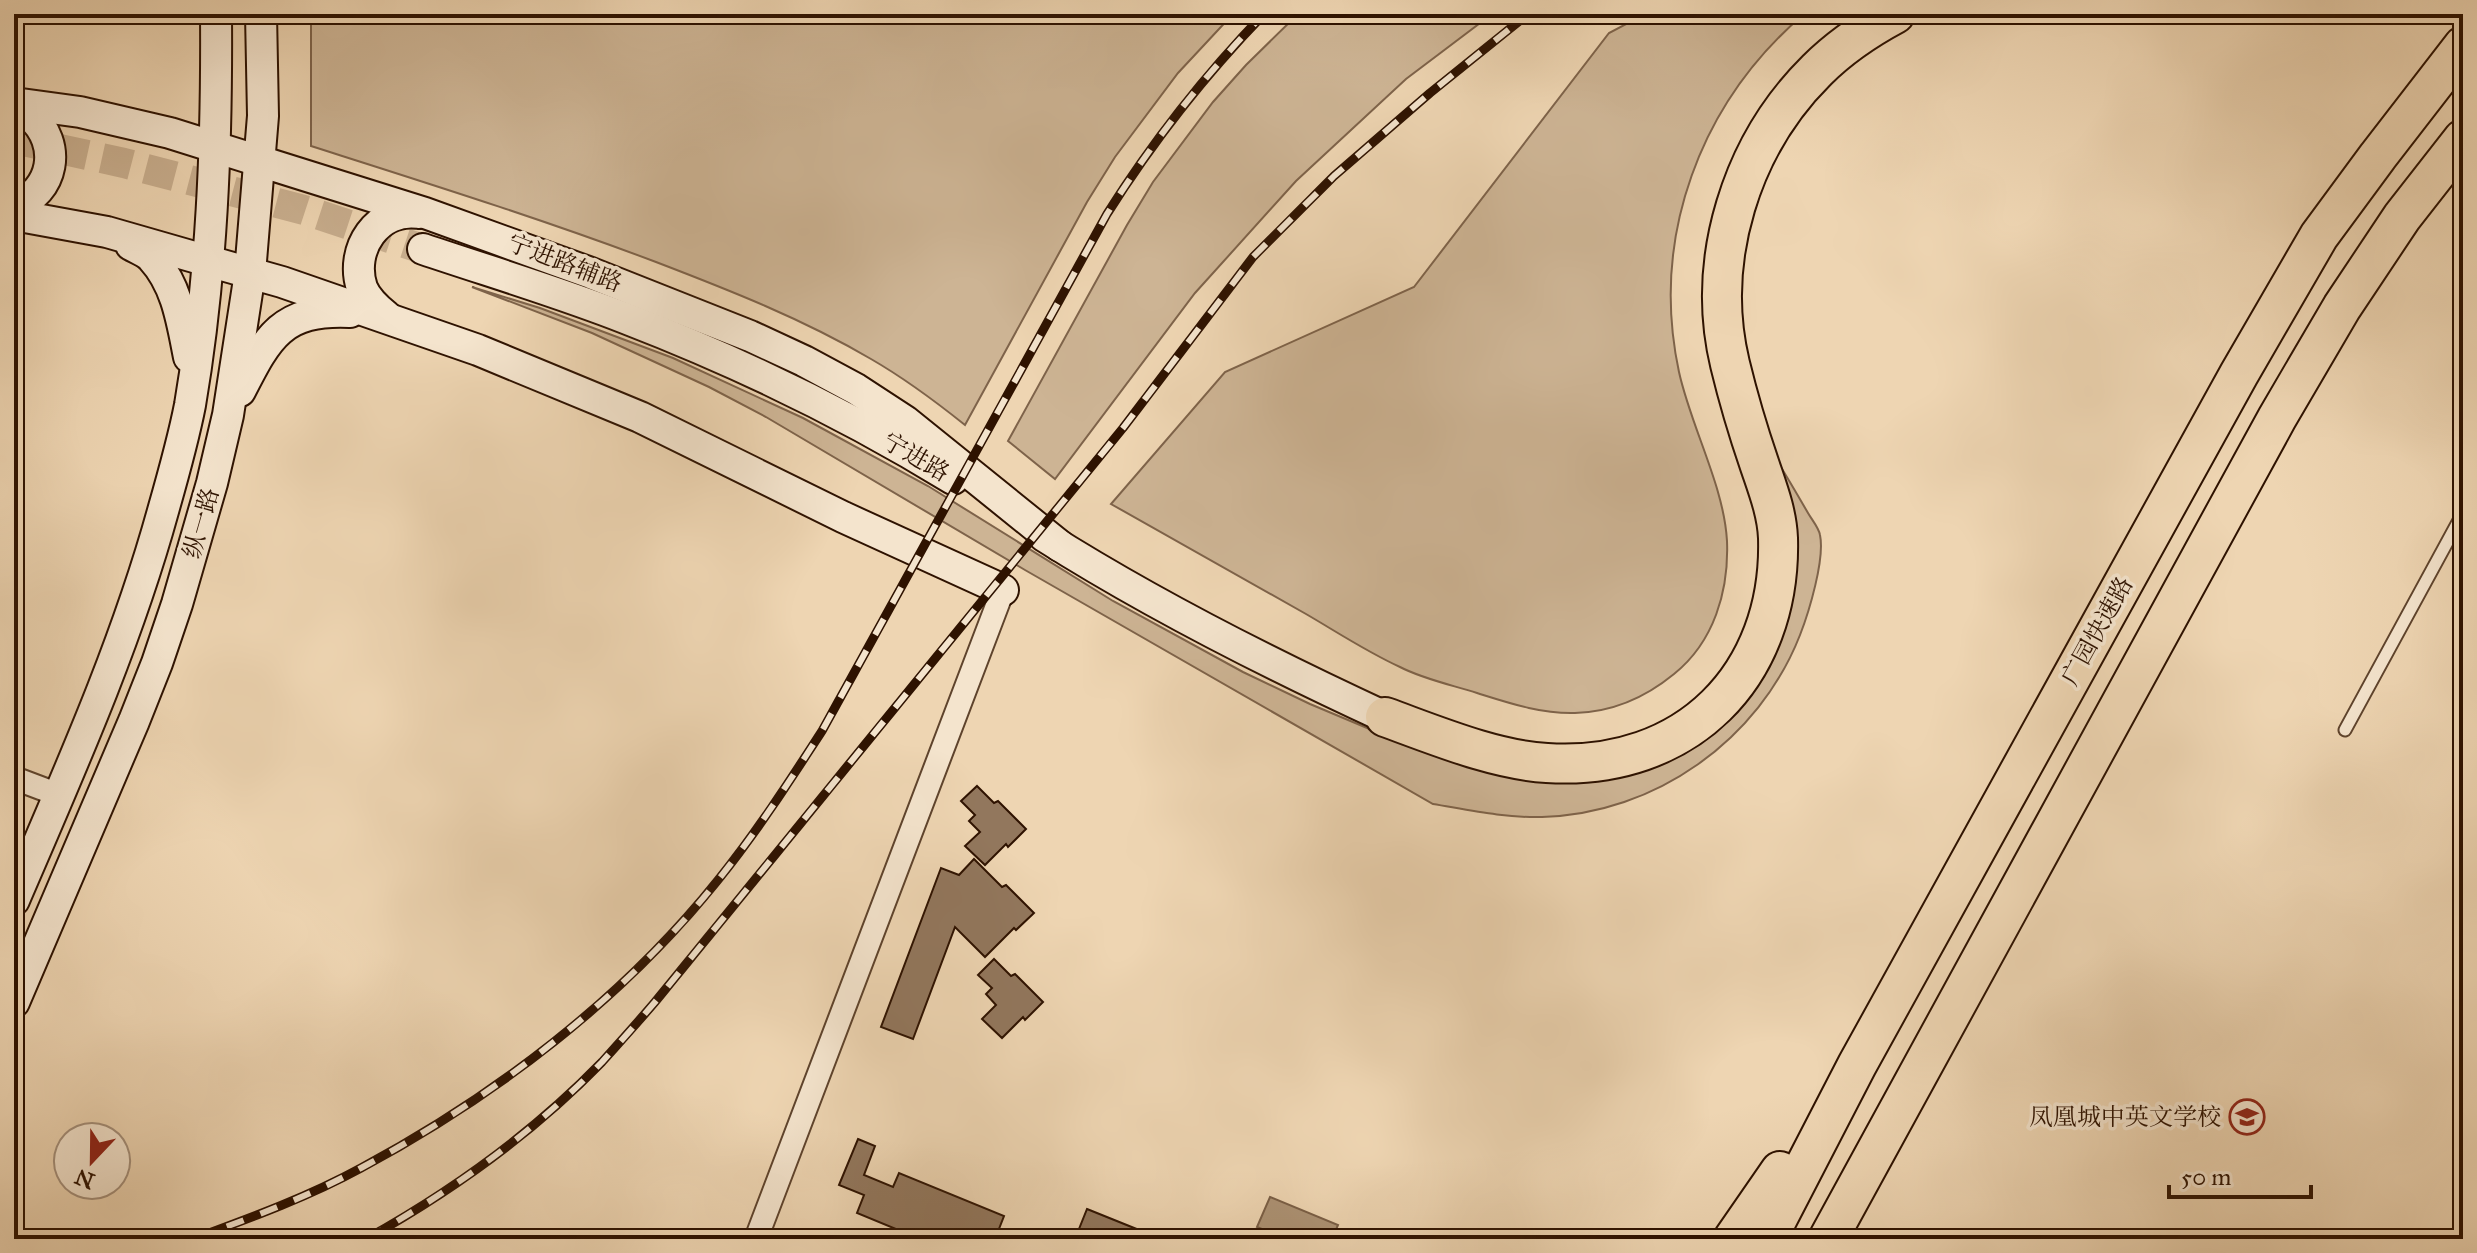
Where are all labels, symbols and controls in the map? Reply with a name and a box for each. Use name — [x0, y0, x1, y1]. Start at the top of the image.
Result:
street label: 宁进路辅路 — [504, 227, 626, 299]
street label: 宁进路 — [877, 426, 955, 488]
street label: 纵一路 — [177, 484, 225, 562]
street label: 广园快速路 — [2055, 571, 2139, 691]
school or university icon: 凤凰城中英文学校 — [2228, 1098, 2266, 1136]
place label: 凤凰城中英文学校 — [2029, 1102, 2221, 1132]
north arrow — [52, 1121, 132, 1201]
scale bar — [2169, 1149, 2311, 1199]
text: 50 m — [2181, 1162, 2231, 1192]
text: N — [71, 1163, 98, 1195]

